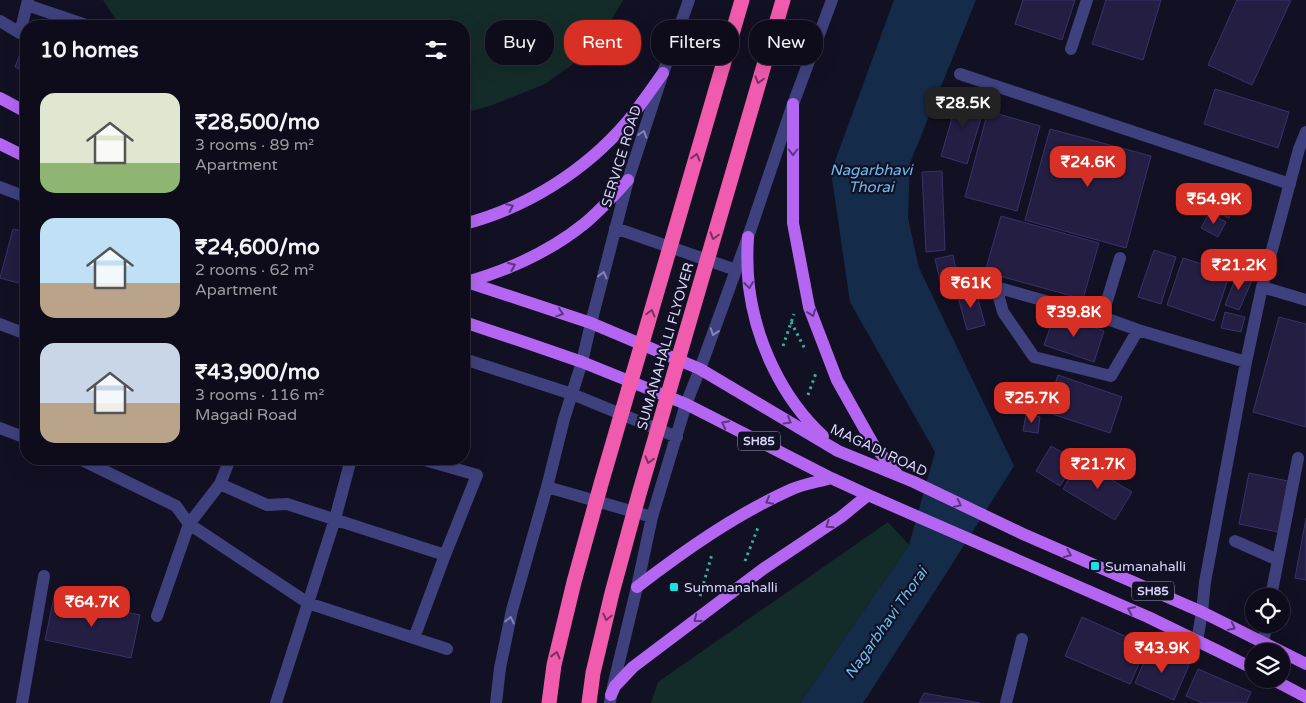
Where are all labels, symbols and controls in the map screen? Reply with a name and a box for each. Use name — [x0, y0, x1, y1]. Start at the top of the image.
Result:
chip: Buy — [485, 20, 554, 65]
chip: Rent — [564, 20, 641, 65]
chip: Filters — [651, 20, 739, 65]
chip: New — [749, 20, 823, 65]
icon: filters — [422, 36, 450, 64]
text: 10 homes — [40, 38, 139, 63]
one-way arrow — [755, 76, 765, 84]
pin: ₹28.5K — [922, 86, 1004, 129]
text: ₹28.5K — [936, 93, 990, 113]
street label: SERVICE ROAD — [598, 103, 645, 209]
text: ₹28,500/mo — [195, 110, 320, 135]
icon: home — [80, 113, 140, 173]
one-way arrow — [637, 130, 647, 138]
text: 3 rooms · 89 m² — [195, 135, 314, 155]
pin: ₹24.6K — [1047, 146, 1129, 188]
one-way arrow — [788, 149, 798, 157]
one-way arrow — [690, 152, 701, 161]
text: ₹24.6K — [1061, 152, 1115, 172]
text: Apartment — [195, 155, 278, 175]
water label: Nagarbhavi Thorai — [830, 161, 915, 196]
pin: ₹54.9K — [1173, 182, 1255, 225]
text: ₹54.9K — [1187, 189, 1241, 209]
one-way arrow — [505, 203, 514, 214]
one-way arrow — [709, 232, 719, 240]
text: ₹24,600/mo — [195, 235, 320, 260]
icon: home — [80, 238, 140, 298]
pin: ₹21.2K — [1198, 248, 1280, 291]
text: ₹21.2K — [1212, 255, 1266, 275]
text: 2 rooms · 62 m² — [195, 260, 314, 280]
street label: SUMANAHALLI FLYOVER — [633, 260, 698, 432]
one-way arrow — [507, 262, 516, 273]
pin: ₹61K — [941, 266, 1001, 309]
one-way arrow — [597, 271, 608, 280]
text: ₹61K — [951, 273, 991, 293]
text: Apartment — [195, 280, 278, 300]
one-way arrow — [743, 281, 754, 289]
pin: ₹39.8K — [1033, 296, 1115, 338]
text: ₹39.8K — [1047, 302, 1101, 322]
one-way arrow — [555, 307, 564, 317]
one-way arrow — [806, 308, 816, 317]
one-way arrow — [645, 309, 655, 317]
one-way arrow — [710, 327, 720, 336]
text: ₹43,900/mo — [195, 360, 320, 385]
icon: home — [80, 363, 140, 423]
pin: ₹25.7K — [991, 382, 1073, 424]
text: 3 rooms · 116 m² — [195, 385, 324, 405]
text: ₹25.7K — [1005, 388, 1059, 408]
text: Magadi Road — [195, 405, 297, 425]
one-way arrow — [782, 414, 791, 424]
one-way arrow — [721, 420, 730, 430]
street label: MAGADI ROAD — [828, 421, 930, 480]
road number: SH85 — [738, 432, 780, 451]
pin: ₹21.7K — [1057, 448, 1139, 490]
text: ₹21.7K — [1071, 454, 1125, 474]
one-way arrow — [644, 455, 654, 463]
one-way arrow — [766, 495, 775, 505]
one-way arrow — [953, 498, 962, 508]
one-way arrow — [826, 518, 835, 528]
one-way arrow — [1063, 547, 1072, 558]
place label: Sumanahalli — [1105, 558, 1186, 575]
marker: Sumanahalli — [1089, 560, 1101, 572]
water label: Nagarbhavi Thorai — [841, 562, 932, 682]
place label: Summanahalli — [684, 579, 778, 596]
marker: Summanahalli — [668, 581, 680, 593]
road number: SH85 — [1132, 582, 1174, 600]
pin: ₹64.7K — [51, 586, 133, 628]
map controls — [1245, 588, 1290, 688]
button: locate — [1245, 588, 1290, 633]
text: ₹64.7K — [65, 592, 119, 612]
one-way arrow — [1127, 606, 1136, 617]
one-way arrow — [602, 612, 613, 621]
one-way arrow — [694, 613, 703, 621]
one-way arrow — [504, 616, 515, 625]
one-way arrow — [1227, 621, 1236, 631]
pin: ₹43.9K — [1121, 632, 1203, 674]
text: ₹43.9K — [1135, 638, 1189, 658]
button: layers — [1245, 643, 1290, 688]
one-way arrow — [551, 651, 561, 659]

